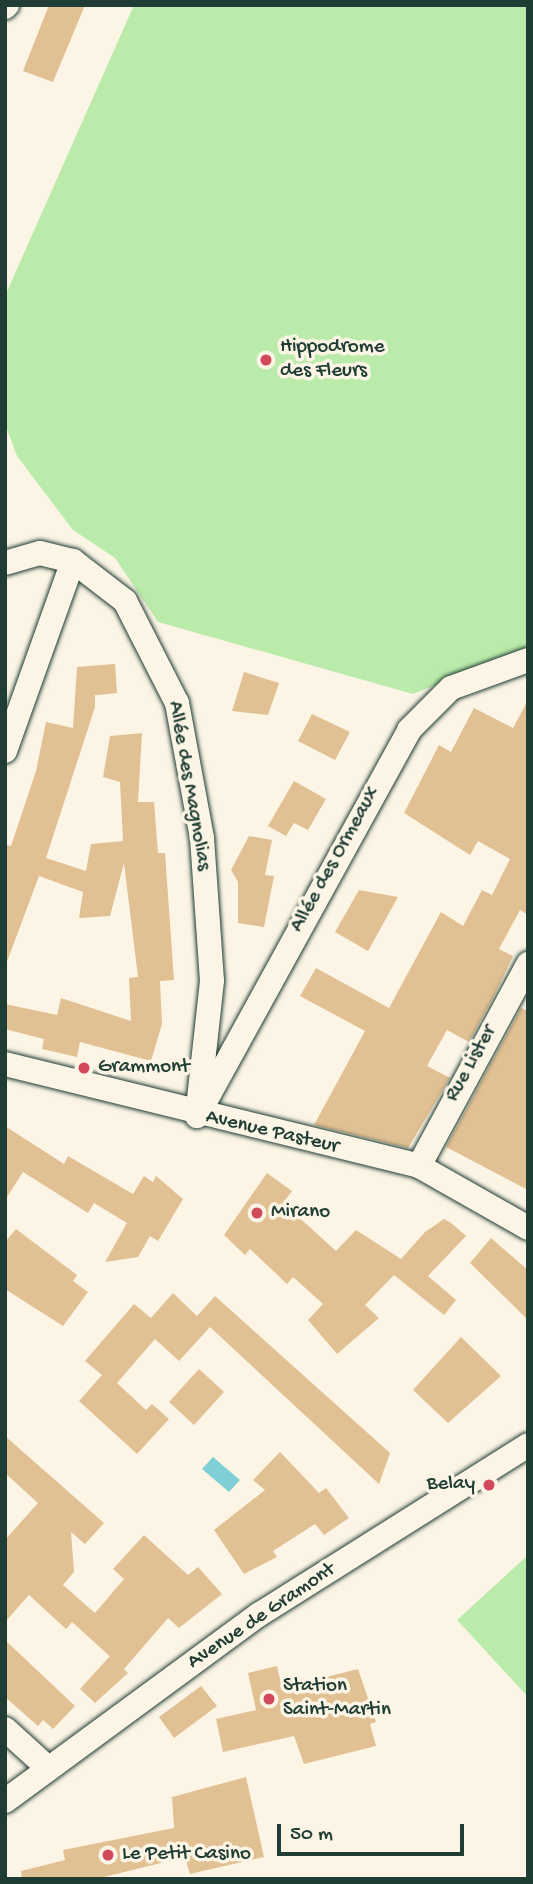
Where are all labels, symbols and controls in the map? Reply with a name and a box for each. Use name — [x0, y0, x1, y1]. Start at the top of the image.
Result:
place label: Hippodrome des Fleurs — [280, 335, 384, 385]
marker: Hippodrome des Fleurs — [258, 352, 274, 368]
street label: Allée des Magnolias — [161, 699, 215, 873]
street label: Allée des Ormeaux — [286, 783, 386, 937]
street label: Rue Lister — [441, 1021, 503, 1107]
place label: Grammont — [98, 1055, 190, 1081]
marker: Grammont — [76, 1060, 92, 1076]
street label: Avenue Pasteur — [203, 1105, 341, 1161]
place label: Mirano — [271, 1200, 330, 1226]
marker: Mirano — [249, 1205, 265, 1221]
place label: Belay — [427, 1472, 475, 1498]
marker: Belay — [481, 1477, 497, 1493]
street label: Avenue de Gramont — [183, 1558, 341, 1676]
place label: Station Saint-Martin — [283, 1674, 391, 1724]
marker: Station Saint-Martin — [261, 1691, 277, 1707]
scale bar — [281, 1811, 468, 1855]
text: 50 m — [290, 1823, 333, 1848]
place label: Le Petit Casino — [122, 1842, 251, 1868]
marker: Le Petit Casino — [100, 1847, 116, 1863]

